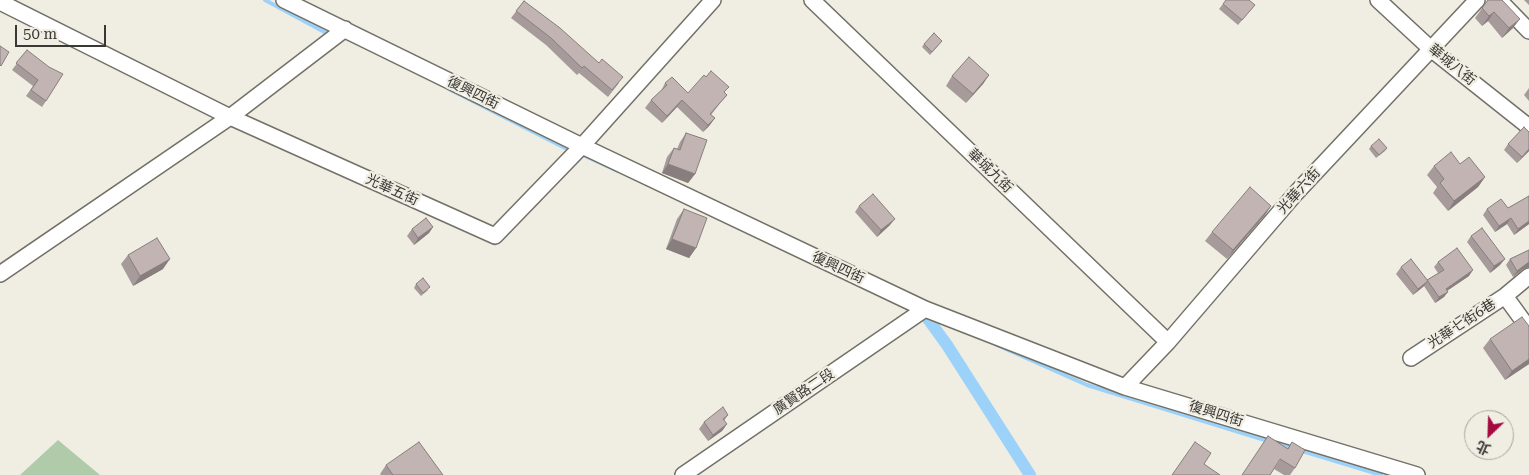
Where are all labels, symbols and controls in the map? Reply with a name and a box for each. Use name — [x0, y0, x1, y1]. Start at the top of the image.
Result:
scale bar — [18, 15, 109, 47]
text: 50 m — [23, 25, 57, 43]
street label: 華城八街 — [1425, 41, 1479, 89]
street label: 復興四街 — [444, 73, 502, 113]
street label: 華城九街 — [964, 146, 1016, 196]
street label: 光華六街 — [1274, 165, 1324, 217]
street label: 光華五街 — [363, 171, 421, 209]
street label: 復興四街 — [809, 249, 867, 287]
street label: 光華七街6巷 — [1425, 296, 1499, 352]
street label: 廣賢路二段 — [770, 365, 838, 419]
street label: 復興四街 — [1187, 398, 1245, 430]
north arrow — [1464, 410, 1514, 460]
text: 北 — [1474, 438, 1493, 458]

